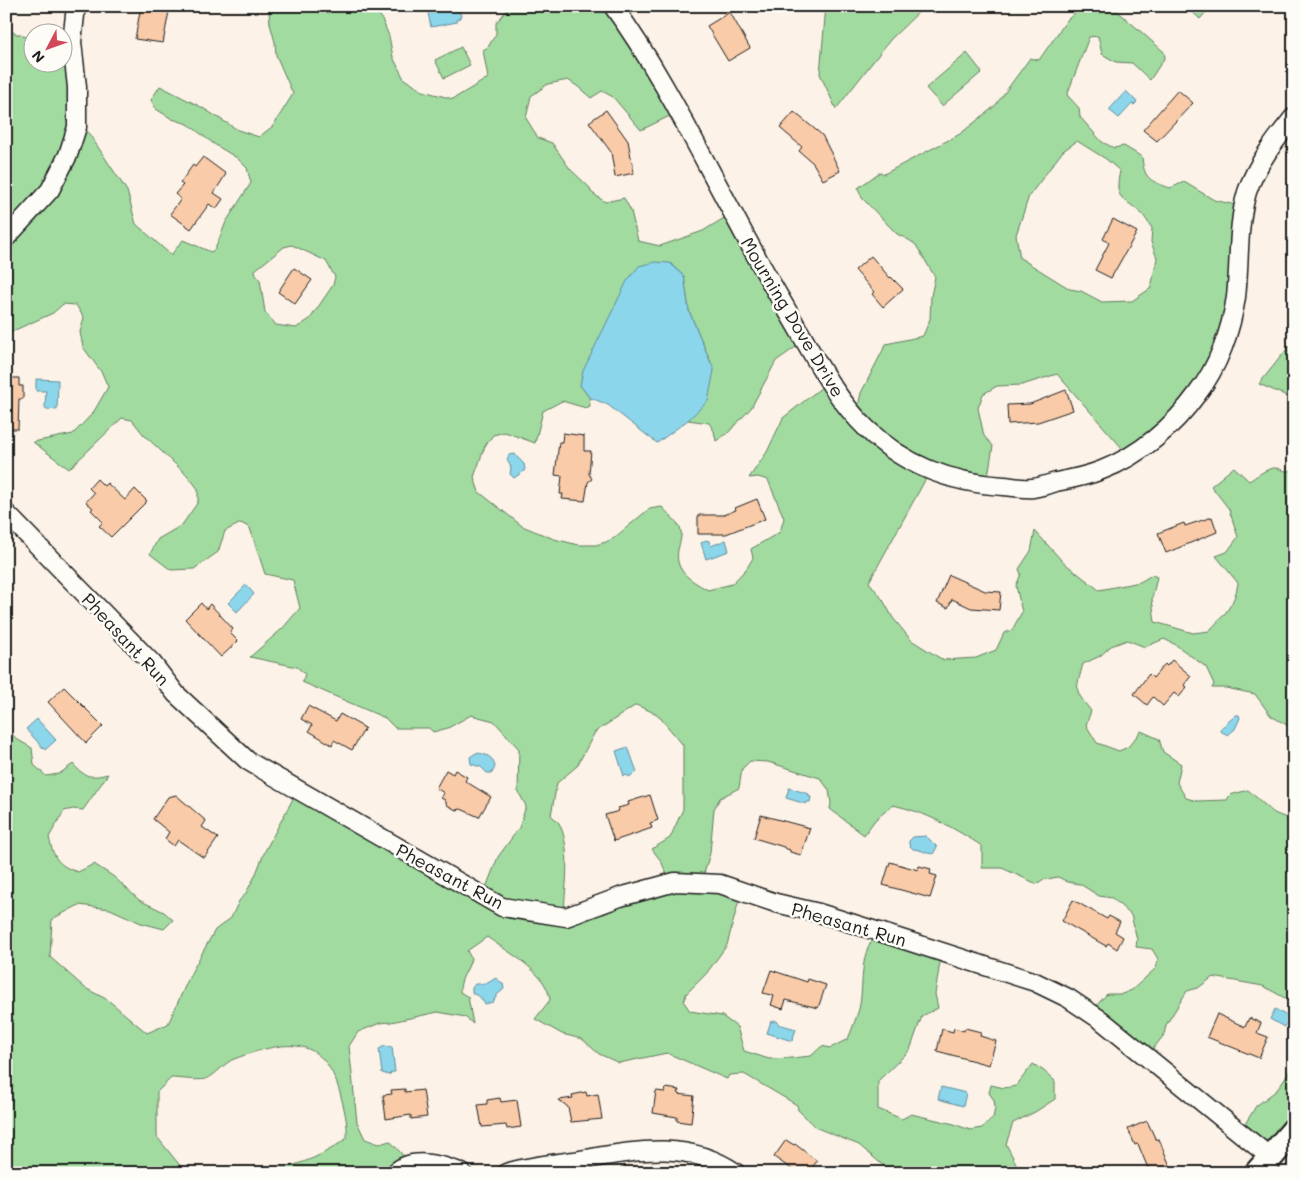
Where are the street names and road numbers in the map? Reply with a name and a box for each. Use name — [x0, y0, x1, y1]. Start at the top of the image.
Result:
street label: Mourning Dove Drive — [736, 233, 850, 401]
street label: Pheasant Run — [77, 587, 175, 691]
street label: Pheasant Run — [392, 838, 508, 914]
street label: Pheasant Run — [789, 896, 909, 952]

